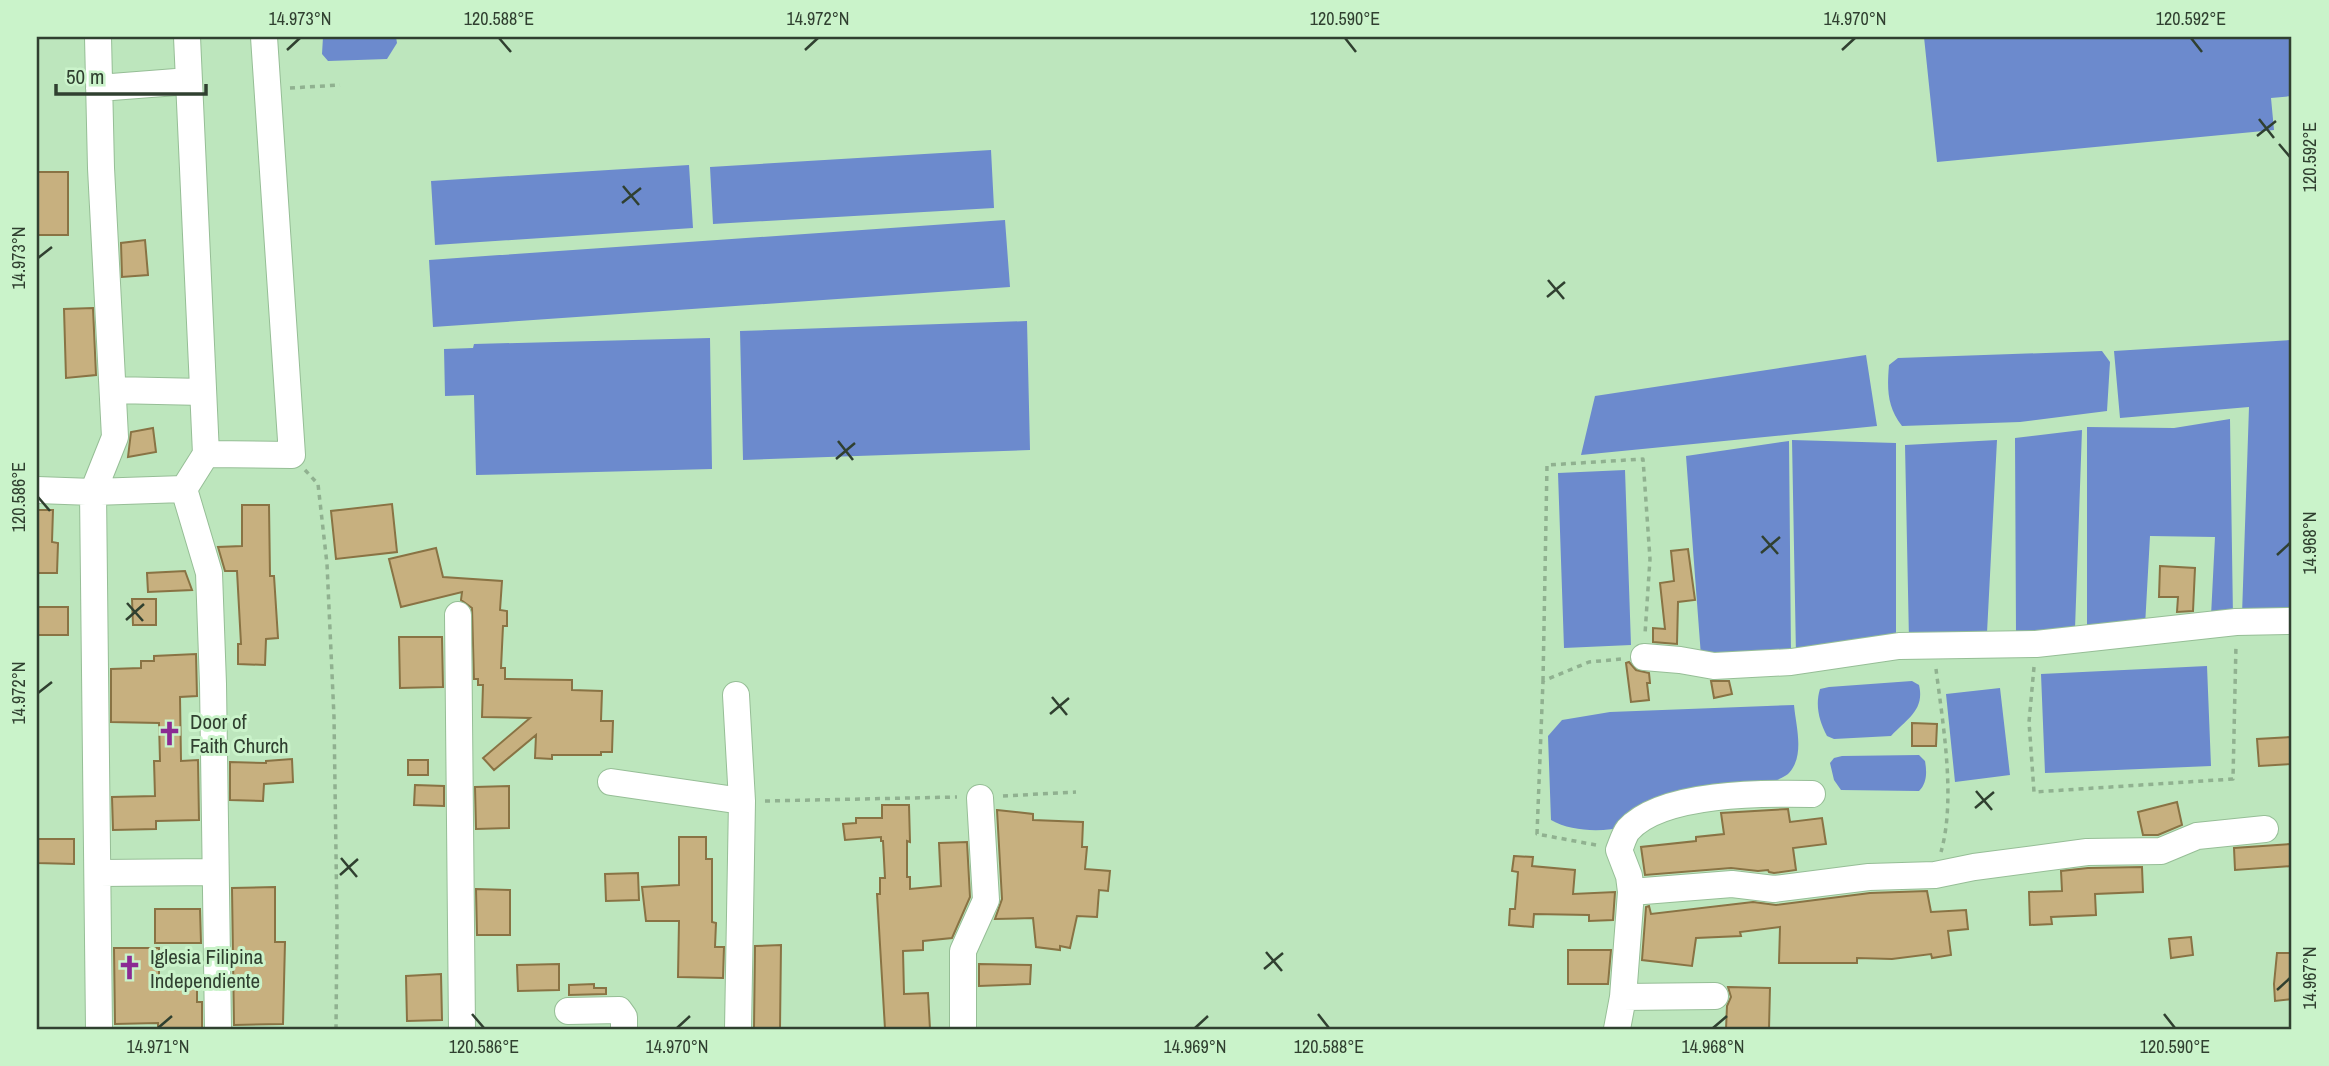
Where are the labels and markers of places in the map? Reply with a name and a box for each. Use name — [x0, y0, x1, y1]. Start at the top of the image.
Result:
place label: Door of Faith Church — [190, 707, 289, 760]
church icon: Door of Faith Church — [156, 719, 184, 747]
place label: Iglesia Filipina Independiente — [150, 942, 263, 995]
church icon: Iglesia Filipina Independiente — [116, 954, 144, 982]

